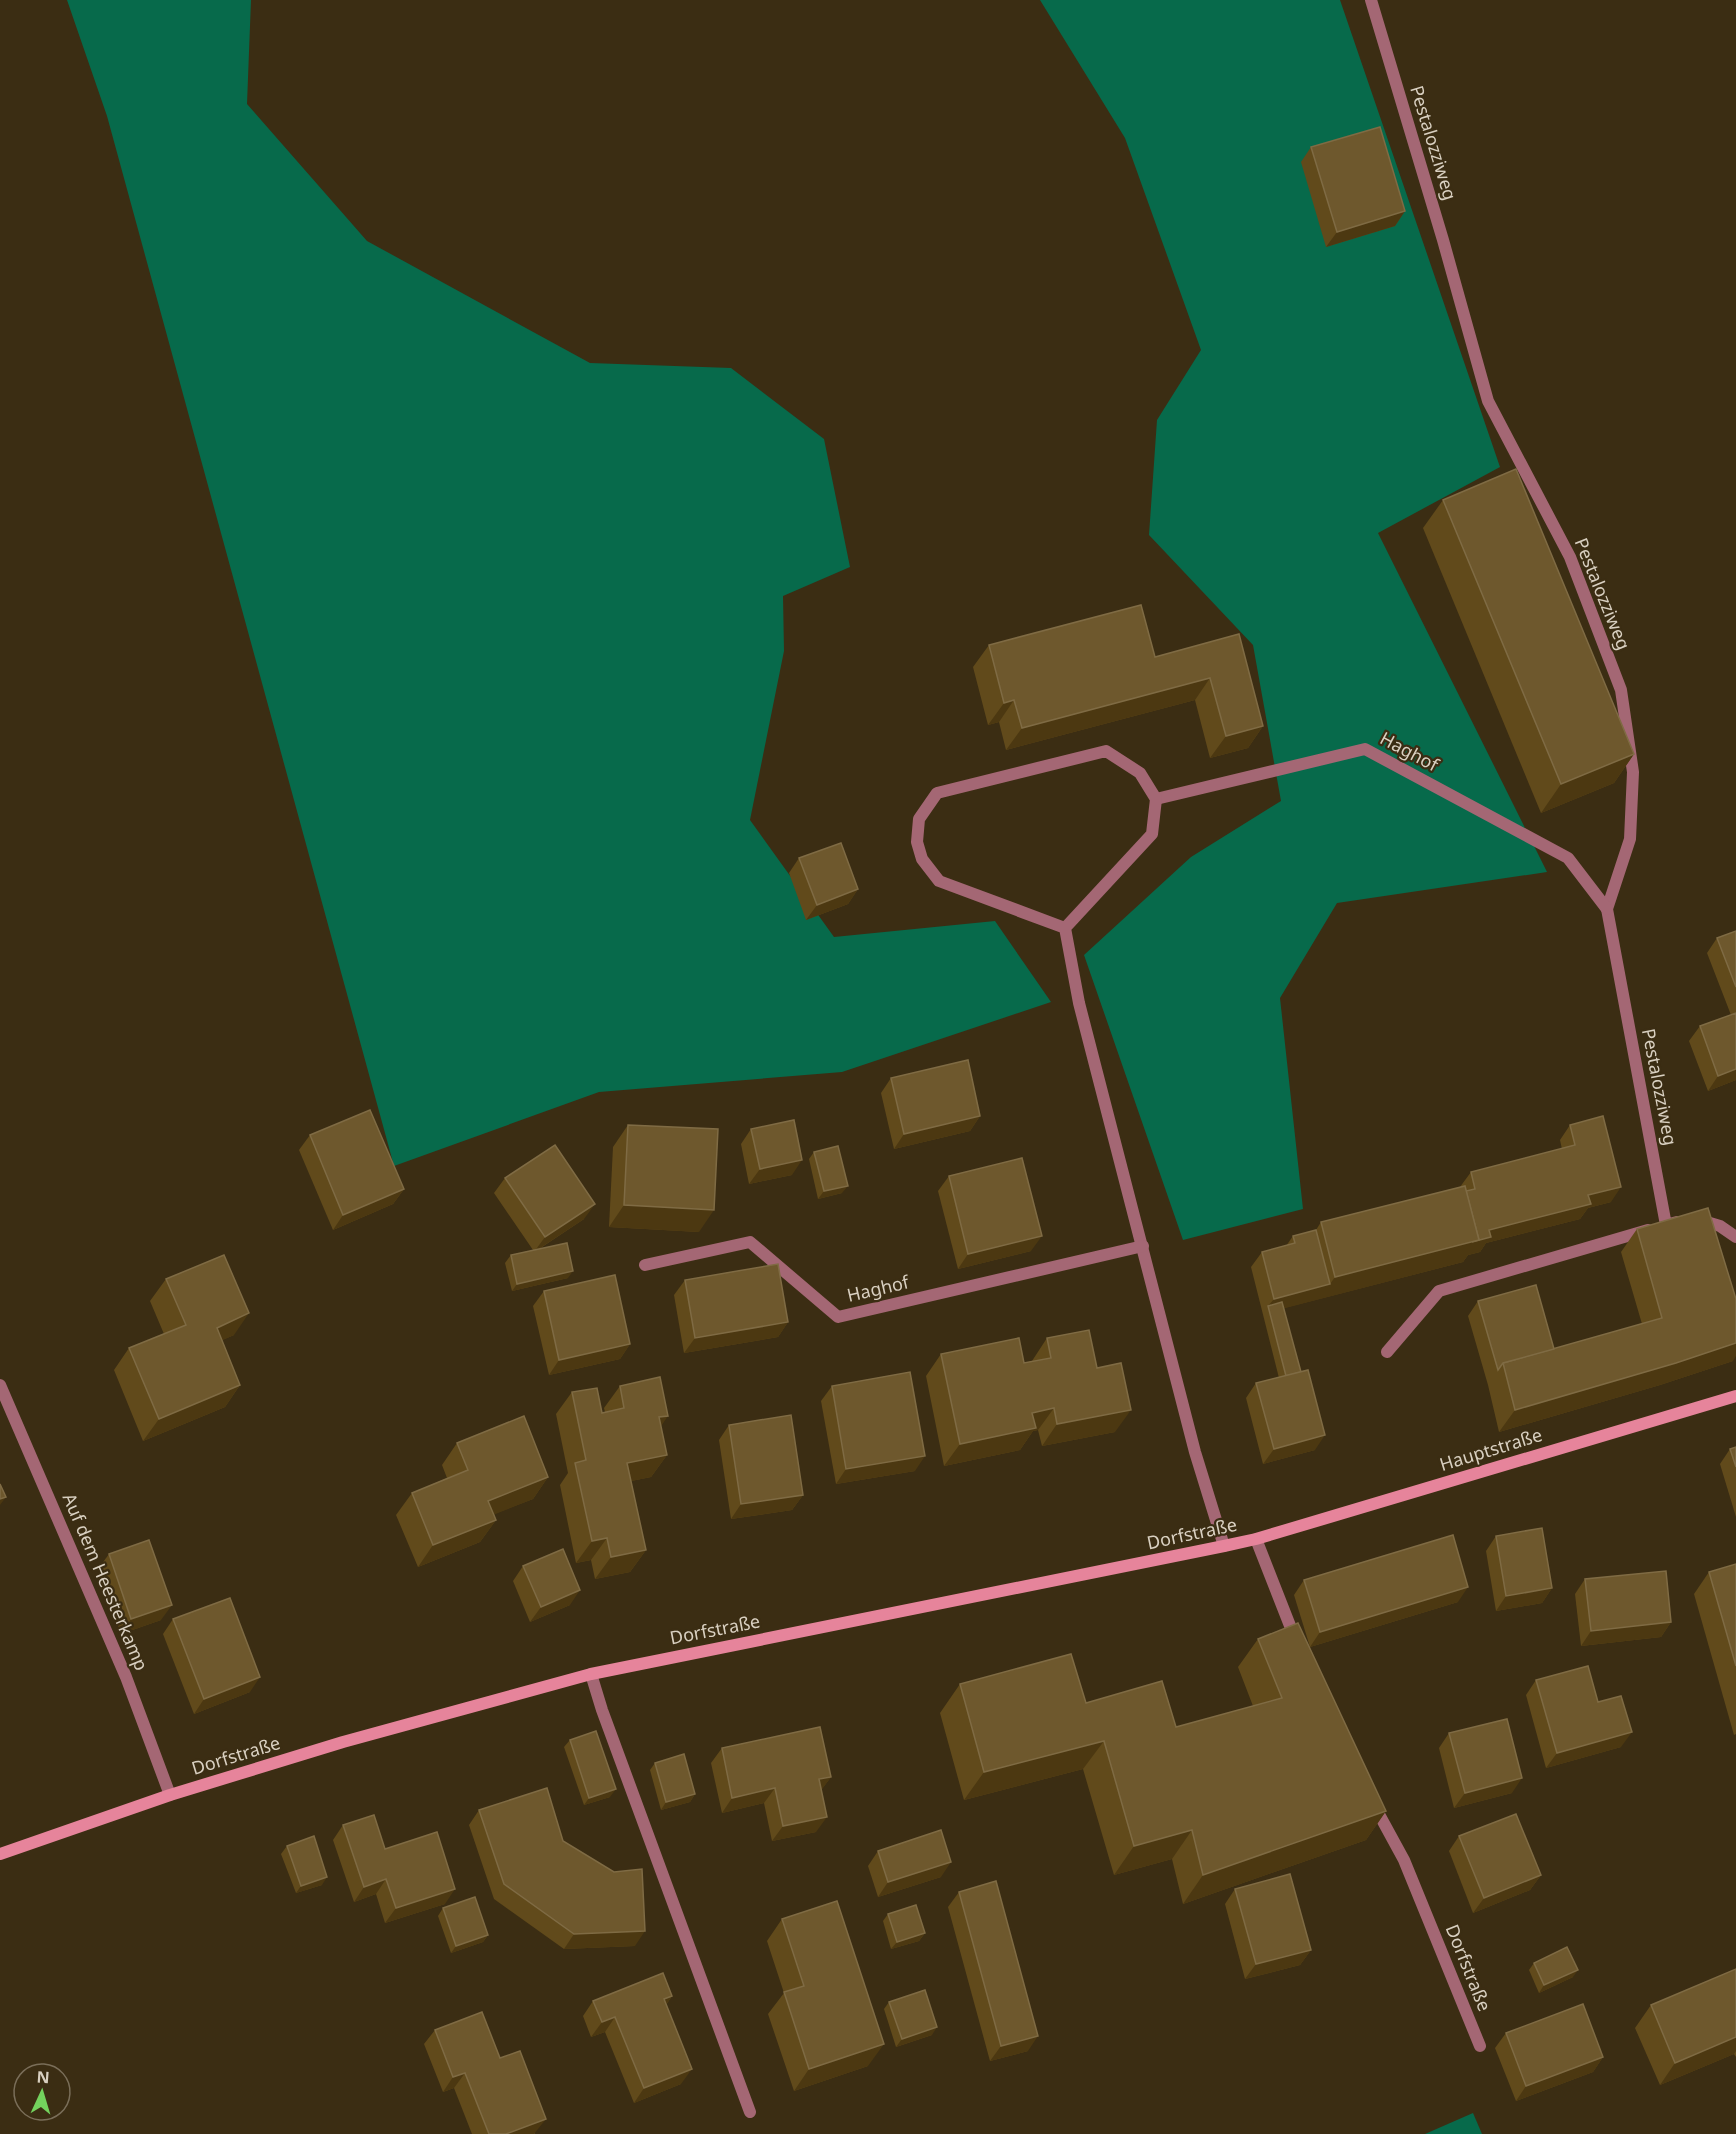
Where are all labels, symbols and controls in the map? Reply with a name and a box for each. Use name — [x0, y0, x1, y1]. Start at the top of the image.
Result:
street label: Pestalozziweg — [1405, 83, 1463, 203]
street label: Pestalozziweg — [1570, 534, 1636, 653]
street label: Haghof — [1376, 726, 1443, 777]
street label: Pestalozziweg — [1637, 1026, 1683, 1147]
street label: Haghof — [845, 1269, 912, 1307]
street label: Hauptstraße — [1437, 1422, 1545, 1476]
street label: Auf dem Heesterkamp — [58, 1489, 154, 1674]
street label: Dorfstraße — [1145, 1512, 1239, 1554]
street label: Dorfstraße — [668, 1609, 762, 1650]
street label: Dorfstraße — [188, 1730, 283, 1780]
street label: Dorfstraße — [1441, 1921, 1497, 2015]
north arrow — [12, 2062, 72, 2122]
text: N — [36, 2066, 50, 2088]

